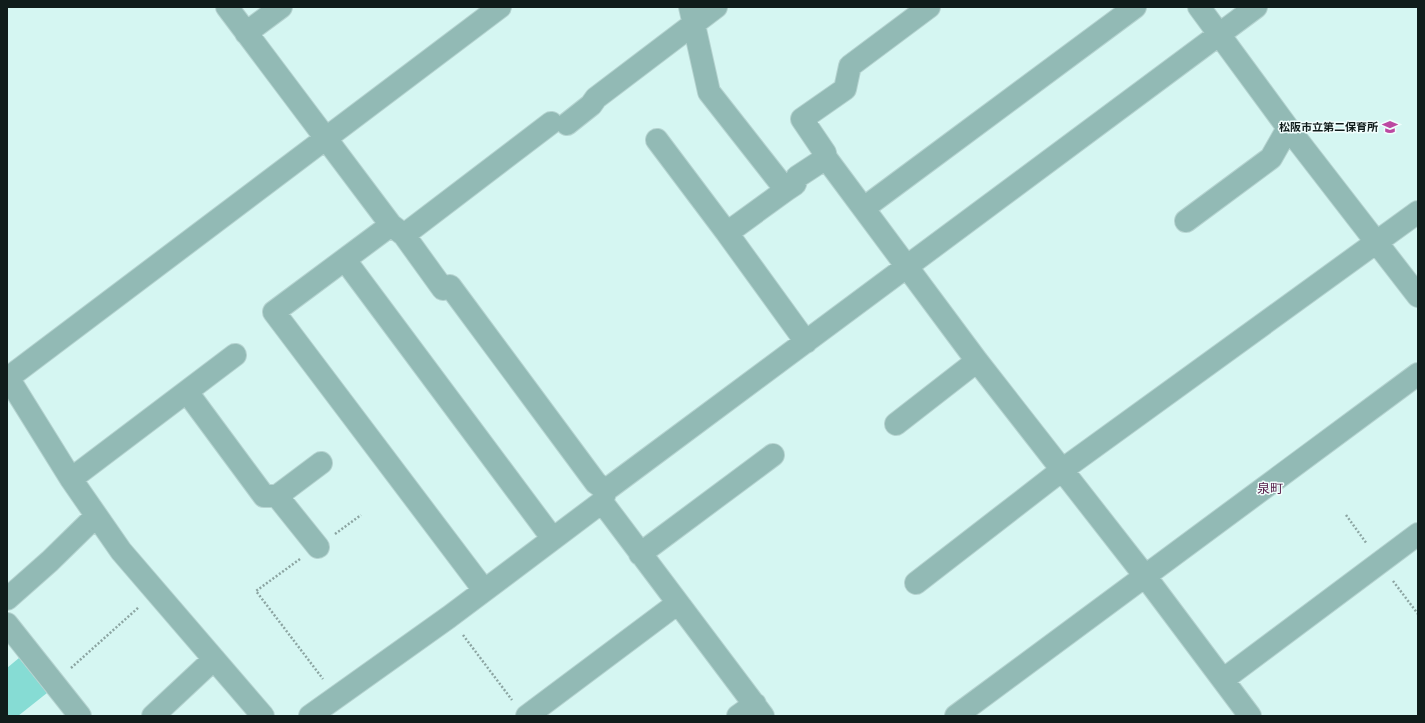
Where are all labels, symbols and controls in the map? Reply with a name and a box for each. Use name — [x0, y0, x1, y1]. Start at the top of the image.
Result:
school or university icon: 松阪市立第二保育所 — [1381, 118, 1399, 136]
place label: 松阪市立第二保育所 — [1279, 121, 1378, 133]
district label: 泉町 — [1257, 482, 1283, 496]

